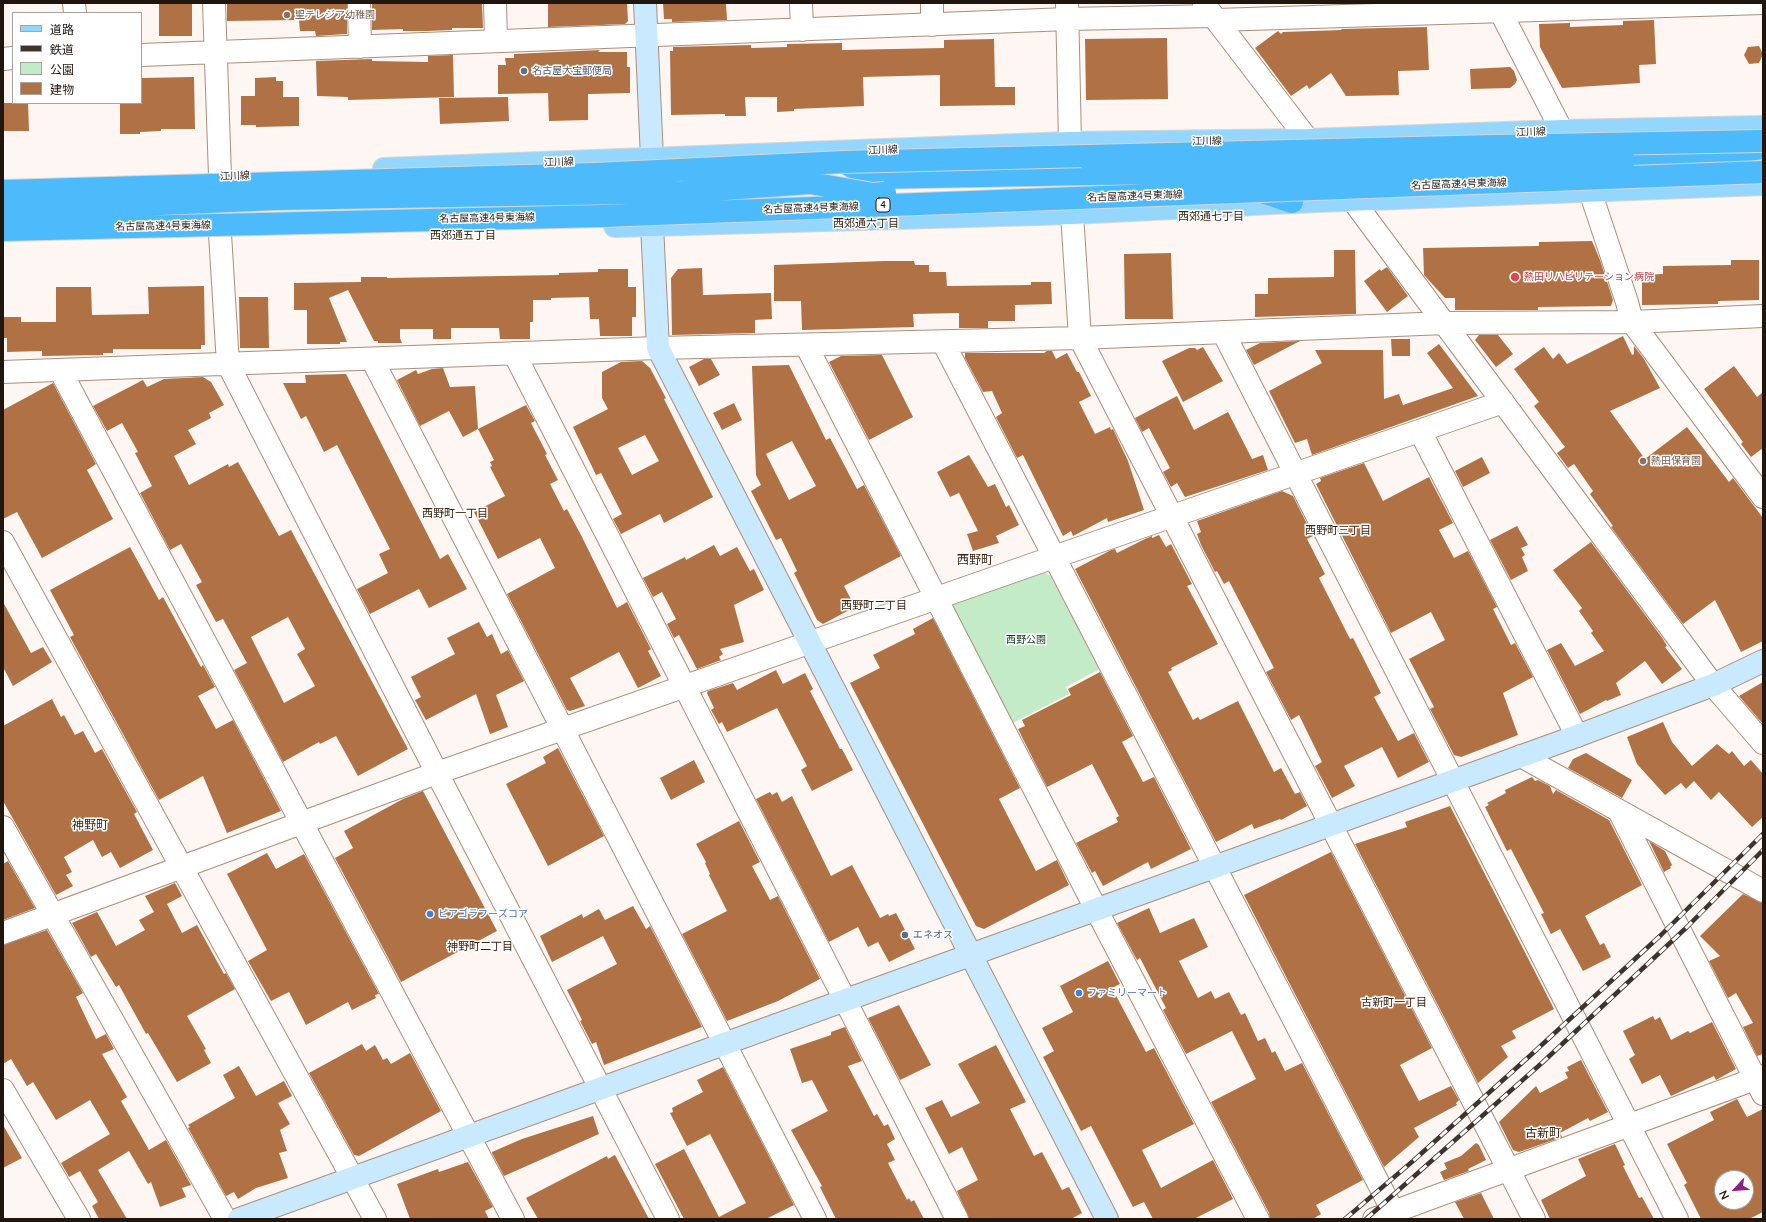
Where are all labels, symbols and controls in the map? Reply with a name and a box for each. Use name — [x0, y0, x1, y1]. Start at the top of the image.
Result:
place label: 聖テレジア幼稚園 — [295, 9, 375, 21]
marker: 聖テレジア幼稚園 — [282, 10, 292, 20]
legend — [12, 12, 142, 104]
text: 道路 — [50, 22, 74, 37]
text: 鉄道 — [50, 42, 74, 57]
text: 公園 — [50, 62, 74, 77]
place label: 名古屋大宝郵便局 — [532, 65, 612, 77]
marker: 名古屋大宝郵便局 — [519, 66, 529, 76]
text: 建物 — [50, 82, 74, 97]
street label: 江川線 — [1516, 125, 1546, 139]
street label: 江川線 — [1192, 135, 1222, 147]
street label: 江川線 — [868, 143, 898, 157]
street label: 江川線 — [544, 155, 574, 169]
street label: 江川線 — [220, 169, 250, 183]
street label: 名古屋高速4号東海線 — [1411, 176, 1507, 192]
street label: 名古屋高速4号東海線 — [1087, 188, 1183, 204]
road number: 4 — [876, 198, 890, 212]
street label: 名古屋高速4号東海線 — [763, 200, 859, 216]
district label: 西郊通七丁目 — [1178, 209, 1244, 223]
street label: 名古屋高速4号東海線 — [439, 211, 535, 225]
district label: 西郊通六丁目 — [833, 216, 899, 230]
street label: 名古屋高速4号東海線 — [115, 219, 211, 233]
district label: 西郊通五丁目 — [430, 228, 496, 242]
marker: 熱田リハビリテーション病院 — [1509, 271, 1521, 283]
place label: 熱田リハビリテーション病院 — [1524, 271, 1654, 283]
place label: 熱田保育園 — [1651, 455, 1701, 467]
marker: 熱田保育園 — [1638, 456, 1648, 466]
district label: 西野町一丁目 — [422, 506, 488, 520]
district label: 西野町三丁目 — [1305, 523, 1371, 537]
district label: 西野町 — [957, 553, 993, 567]
district label: 西野町二丁目 — [841, 598, 907, 612]
park label: 西野公園 — [1006, 634, 1046, 646]
district label: 神野町 — [72, 818, 108, 832]
place label: ピアゴラフーズコア — [438, 908, 528, 920]
marker: ピアゴラフーズコア — [425, 909, 435, 919]
place label: エネオス — [913, 929, 953, 941]
marker: エネオス — [900, 930, 910, 940]
district label: 神野町二丁目 — [447, 939, 513, 953]
place label: ファミリーマート — [1087, 987, 1167, 999]
marker: ファミリーマート — [1074, 988, 1084, 998]
district label: 古新町一丁目 — [1361, 995, 1427, 1009]
district label: 古新町 — [1525, 1126, 1561, 1140]
north arrow — [1714, 1170, 1754, 1210]
text: N — [1716, 1188, 1731, 1202]

